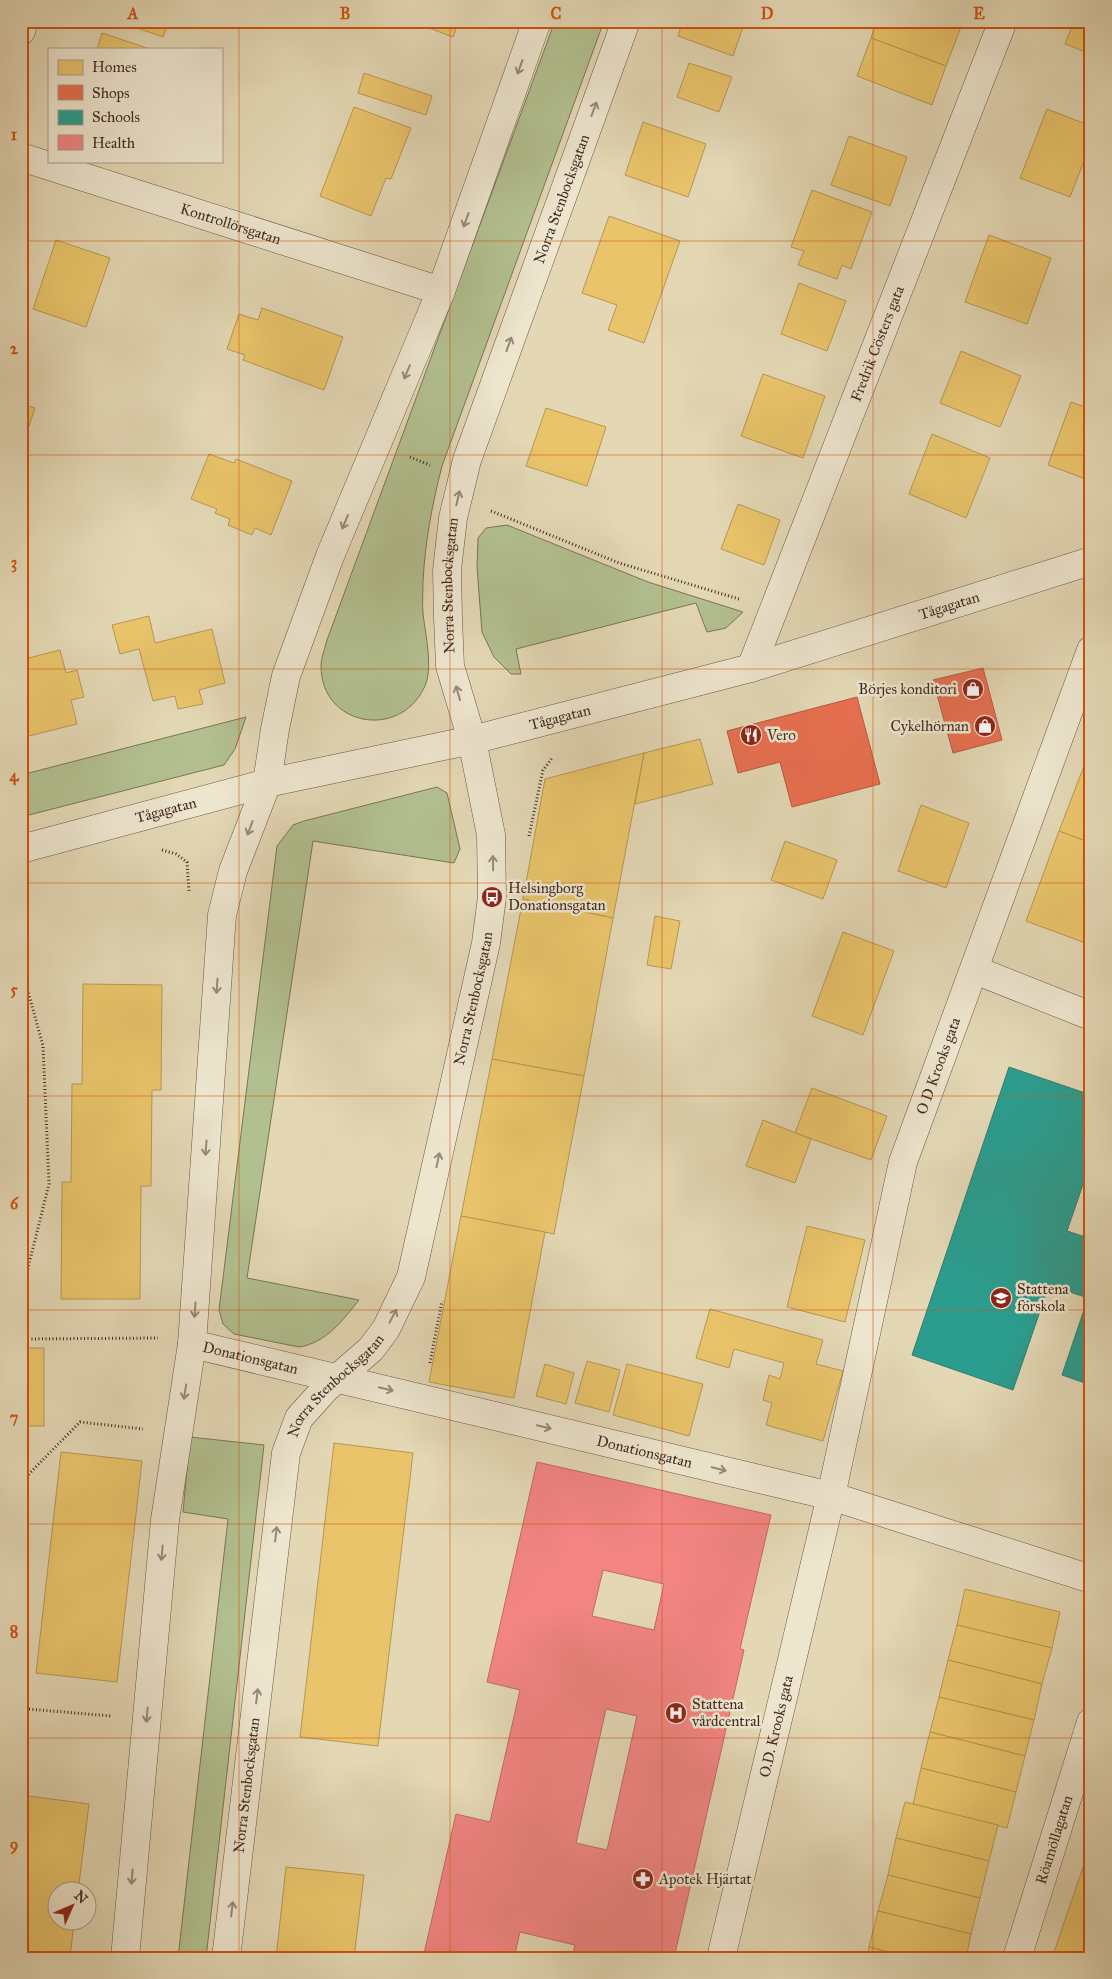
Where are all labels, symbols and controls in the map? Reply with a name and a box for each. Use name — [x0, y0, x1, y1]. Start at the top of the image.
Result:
text: A — [127, 4, 139, 23]
text: B — [340, 4, 350, 23]
text: C — [551, 4, 562, 23]
text: D — [761, 4, 774, 23]
text: E — [973, 4, 985, 23]
legend — [48, 48, 222, 162]
text: Homes — [92, 58, 137, 76]
one-way arrow — [515, 59, 524, 74]
text: Shops — [92, 84, 130, 102]
one-way arrow — [590, 101, 599, 117]
text: Schools — [92, 108, 140, 126]
text: 1 — [11, 125, 18, 144]
street label: Norra Stenbocksgatan — [530, 132, 593, 266]
text: Health — [92, 134, 136, 152]
street label: Kontrollörsgatan — [178, 199, 283, 248]
one-way arrow — [460, 212, 470, 228]
street label: Fredrik Cösters gata — [847, 283, 908, 404]
one-way arrow — [505, 336, 514, 352]
text: 2 — [10, 339, 19, 358]
one-way arrow — [402, 364, 411, 379]
one-way arrow — [454, 490, 463, 506]
one-way arrow — [339, 514, 349, 529]
street label: Norra Stenbocksgatan — [438, 517, 462, 654]
text: 3 — [11, 553, 17, 573]
street label: Tågagatan — [916, 588, 982, 624]
shop icon: Börjes konditori — [961, 677, 985, 701]
place label: Börjes konditori — [858, 680, 957, 698]
one-way arrow — [453, 685, 463, 701]
street label: Tågagatan — [527, 701, 593, 734]
shop icon: Cykelhörnan — [973, 714, 997, 738]
place label: Cykelhörnan — [891, 717, 969, 735]
restaurant icon: Vero — [739, 723, 763, 747]
place label: Vero — [766, 726, 796, 744]
text: 4 — [10, 766, 20, 786]
street label: Tågagatan — [133, 793, 199, 827]
one-way arrow — [245, 820, 254, 836]
one-way arrow — [488, 856, 498, 872]
place label: Helsingborg Donationsgatan — [508, 879, 606, 914]
bus stop icon: Helsingborg Donationsgatan — [480, 885, 504, 909]
street label: Norra Stenbocksgatan — [450, 931, 496, 1067]
one-way arrow — [212, 978, 221, 994]
text: 5 — [10, 980, 18, 999]
street label: O D Krooks gata — [912, 1014, 965, 1117]
one-way arrow — [201, 1140, 210, 1156]
one-way arrow — [434, 1153, 443, 1169]
text: 6 — [10, 1194, 19, 1213]
place label: Stattena förskola — [1017, 1280, 1069, 1315]
school or university icon: Stattena förskola — [989, 1286, 1013, 1310]
one-way arrow — [190, 1302, 199, 1318]
one-way arrow — [388, 1308, 398, 1323]
street label: Norra Stenbocksgatan — [284, 1331, 388, 1440]
street label: Donationsgatan — [201, 1338, 300, 1378]
one-way arrow — [179, 1384, 189, 1400]
one-way arrow — [377, 1385, 393, 1394]
text: 7 — [10, 1408, 19, 1427]
one-way arrow — [535, 1423, 551, 1432]
street label: Donationsgatan — [595, 1432, 694, 1472]
one-way arrow — [710, 1465, 726, 1474]
one-way arrow — [271, 1527, 281, 1543]
one-way arrow — [157, 1545, 167, 1561]
text: 8 — [10, 1622, 18, 1641]
street label: O.D. Krooks gata — [755, 1673, 797, 1779]
one-way arrow — [252, 1688, 262, 1704]
place label: Stattena vårdcentral — [691, 1695, 761, 1730]
hospital icon: Stattena vårdcentral — [664, 1701, 688, 1725]
one-way arrow — [142, 1707, 152, 1723]
street label: Norra Stenbocksgatan — [230, 1717, 263, 1854]
street label: Röamöllagatan — [1032, 1793, 1076, 1886]
text: 9 — [10, 1835, 18, 1855]
pharmacy icon: Apotek Hjärtat — [631, 1867, 655, 1891]
one-way arrow — [127, 1868, 137, 1884]
place label: Apotek Hjärtat — [658, 1870, 752, 1888]
north arrow — [48, 1882, 98, 1932]
text: N — [71, 1887, 91, 1907]
one-way arrow — [227, 1902, 237, 1918]

